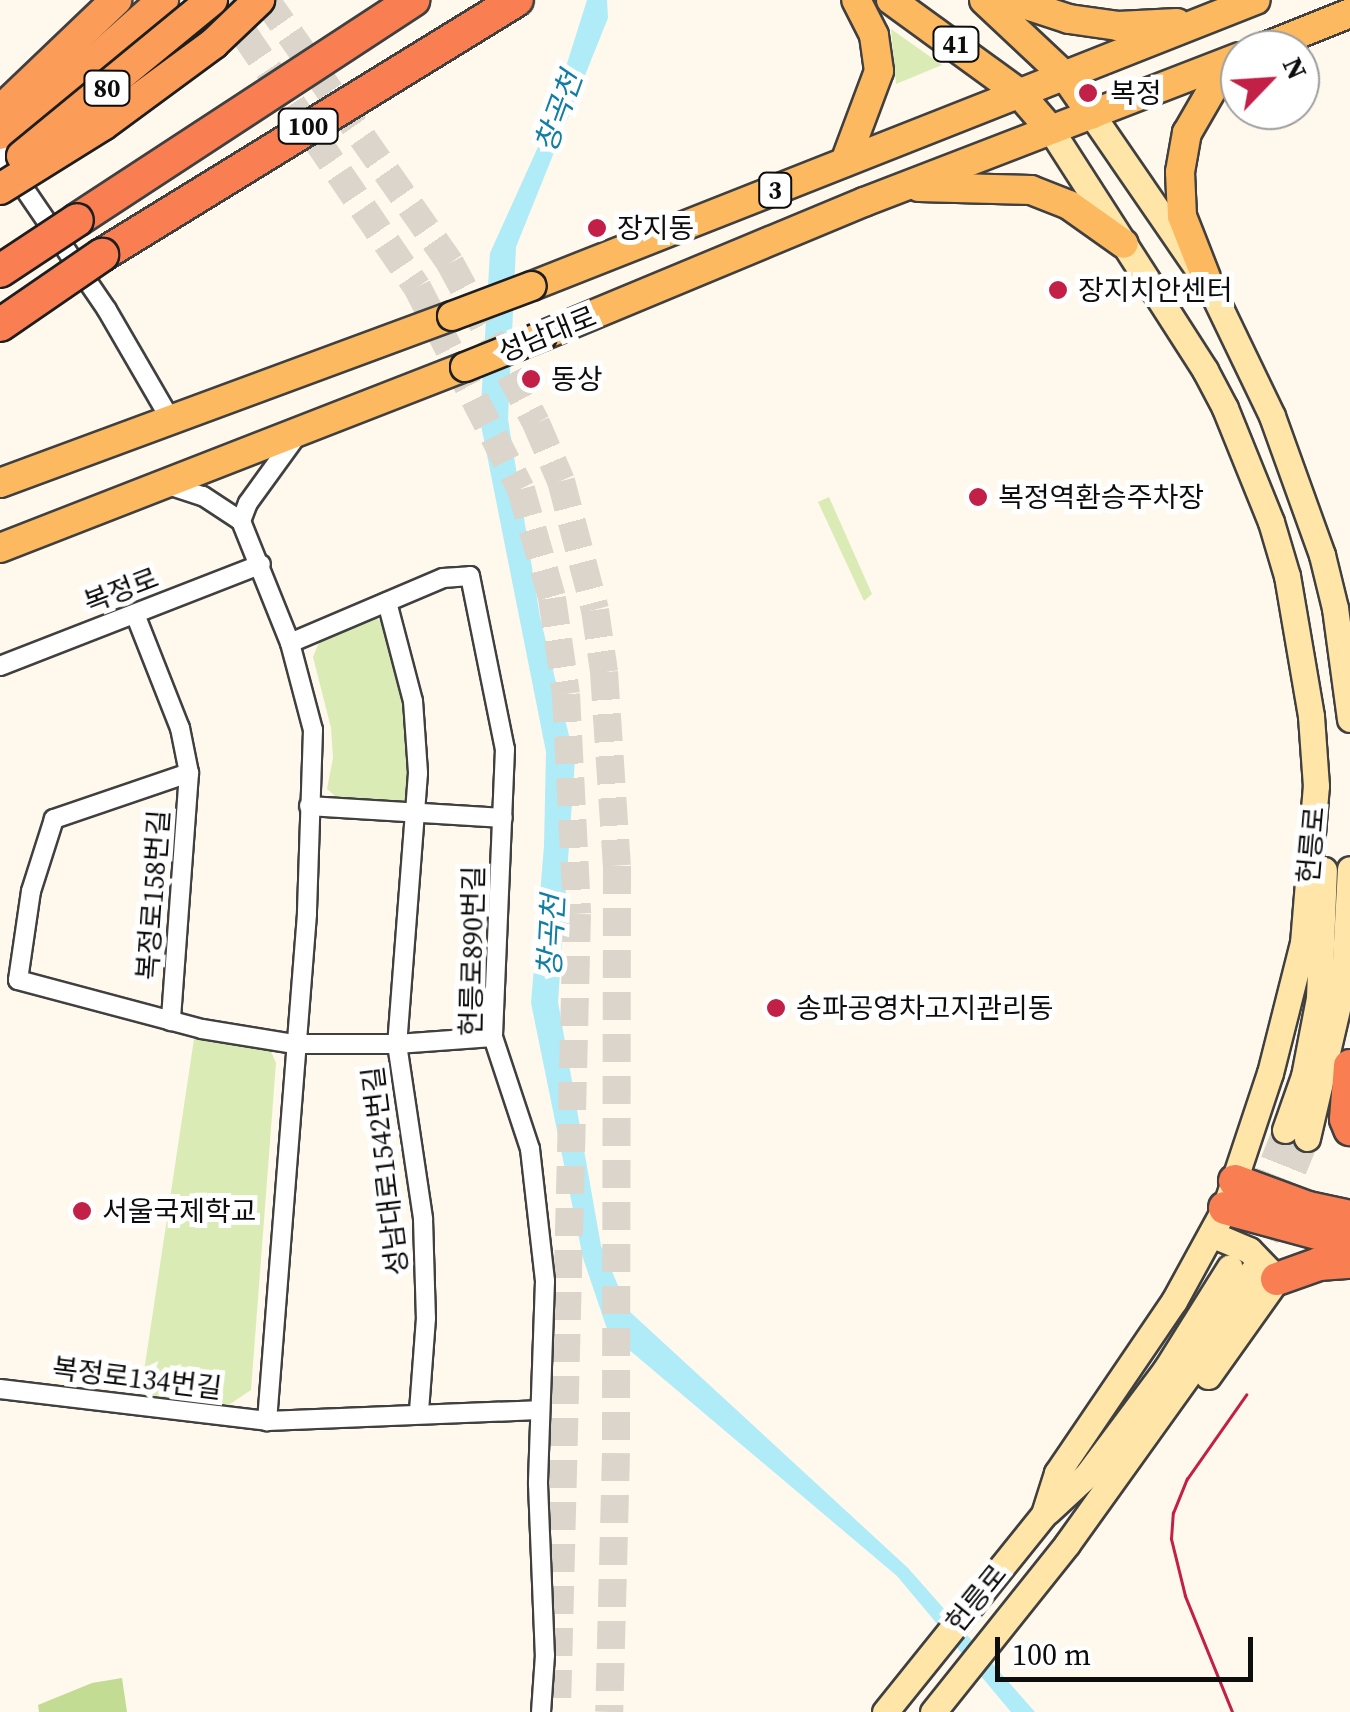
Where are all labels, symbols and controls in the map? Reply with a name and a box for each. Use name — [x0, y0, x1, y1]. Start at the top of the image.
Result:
road number: 41 — [931, 24, 981, 64]
north arrow — [1220, 30, 1320, 130]
text: N — [1274, 51, 1317, 85]
water label: 창곡천 — [528, 67, 590, 157]
road number: 80 — [82, 68, 132, 108]
place label: 복정 — [1110, 76, 1162, 110]
marker: 복정 — [1075, 80, 1101, 106]
road number: 100 — [276, 106, 340, 146]
road number: 3 — [758, 170, 792, 210]
place label: 장지동 — [617, 211, 694, 245]
marker: 장지동 — [586, 217, 608, 239]
place label: 장지치안센터 — [1078, 273, 1233, 307]
marker: 장지치안센터 — [1047, 279, 1069, 301]
street label: 성남대로 — [493, 299, 601, 369]
place label: 동상 — [551, 362, 603, 396]
marker: 동상 — [520, 368, 542, 390]
place label: 복정역환승주차장 — [998, 480, 1204, 514]
marker: 복정역환승주차장 — [967, 486, 989, 508]
street label: 복정로 — [79, 560, 163, 620]
street label: 헌릉로 — [1291, 805, 1331, 885]
street label: 복정로158번길 — [130, 809, 176, 981]
street label: 헌릉로890번길 — [454, 865, 490, 1037]
water label: 창곡천 — [532, 894, 572, 978]
place label: 송파공영차고지관리동 — [796, 991, 1054, 1025]
marker: 송파공영차고지관리동 — [765, 997, 787, 1019]
street label: 성남대로1542번길 — [355, 1064, 415, 1278]
place label: 서울국제학교 — [102, 1194, 257, 1228]
marker: 서울국제학교 — [71, 1200, 93, 1222]
street label: 복정로134번길 — [50, 1351, 224, 1405]
street label: 헌릉로 — [939, 1557, 1013, 1639]
scale bar — [1000, 1617, 1258, 1679]
text: 100 m — [1012, 1634, 1091, 1675]

